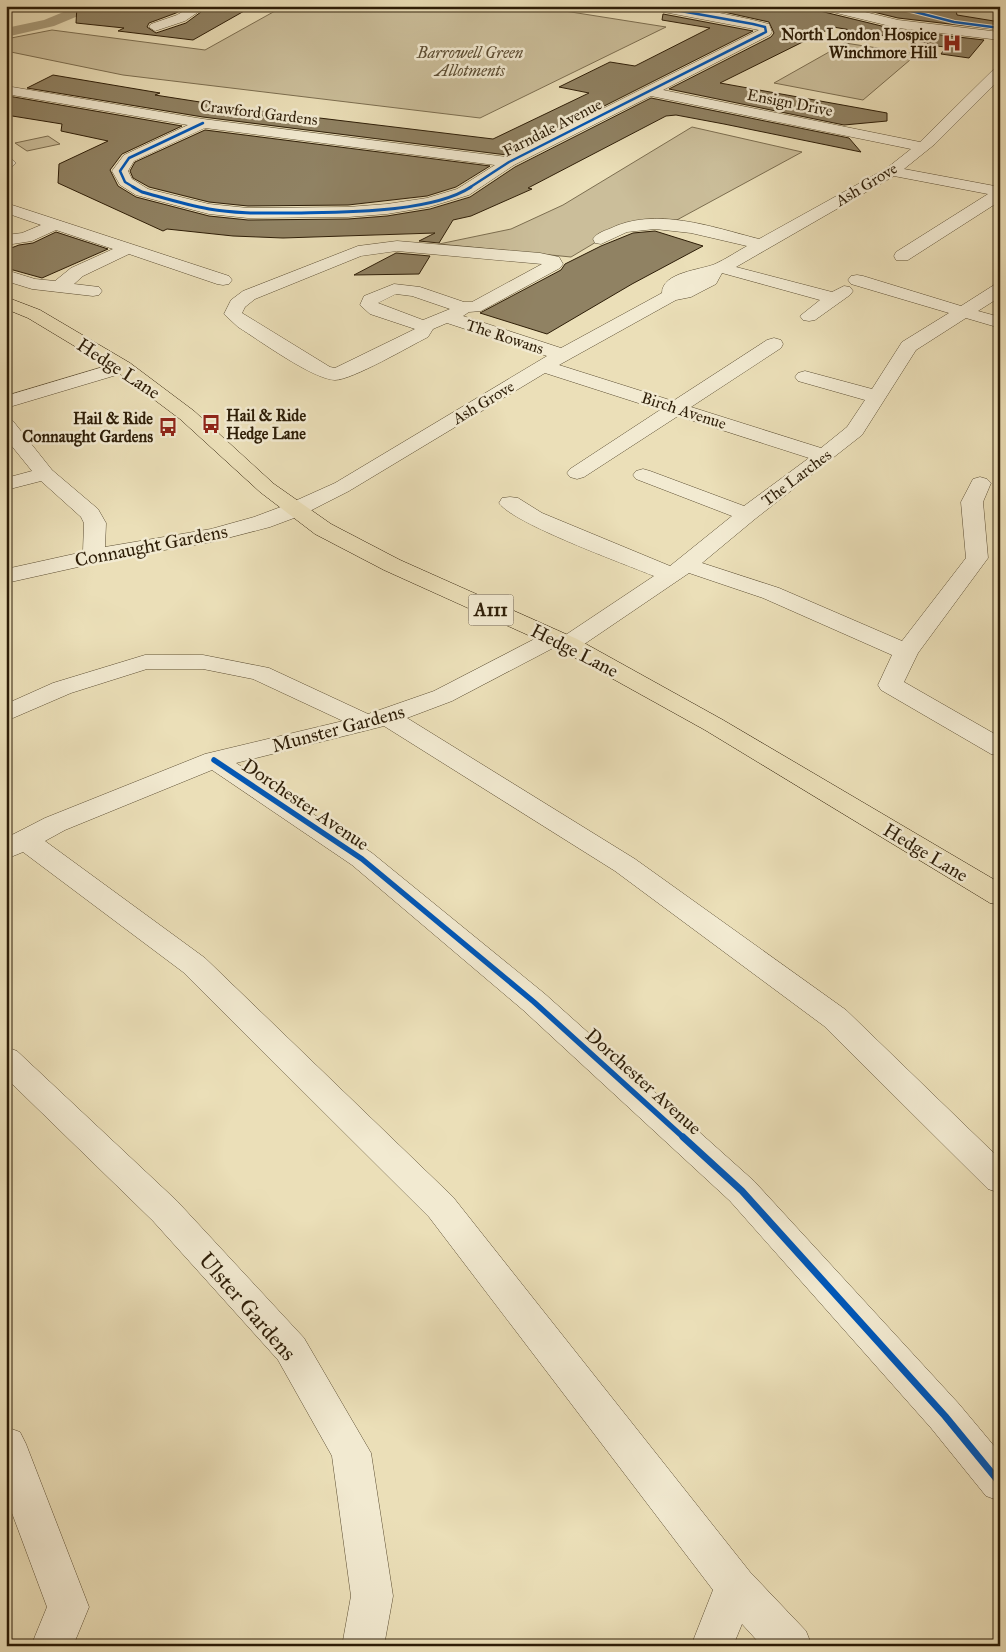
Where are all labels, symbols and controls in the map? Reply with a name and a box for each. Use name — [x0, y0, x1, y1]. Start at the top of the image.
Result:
place label: North London Hospice Winchmore Hill — [781, 25, 938, 62]
hospital icon: North London Hospice Winchmore Hill — [941, 32, 963, 54]
park label: Barrowell Green Allotments — [416, 43, 524, 80]
street label: Ensign Drive — [745, 85, 835, 121]
street label: Farndale Avenue — [499, 94, 605, 161]
street label: Crawford Gardens — [199, 96, 319, 129]
street label: Ash Grove — [831, 158, 901, 211]
street label: The Rowans — [463, 315, 546, 358]
street label: Hedge Lane — [72, 333, 165, 405]
street label: Ash Grove — [448, 376, 518, 429]
street label: Birch Avenue — [639, 388, 729, 433]
place label: Hail & Ride Hedge Lane — [226, 406, 306, 444]
place label: Hail & Ride Connaught Gardens — [22, 409, 153, 447]
bus stop icon: Hail & Ride Hedge Lane — [200, 413, 222, 435]
bus stop icon: Hail & Ride Connaught Gardens — [157, 416, 179, 438]
street label: The Larches — [758, 445, 835, 510]
street label: Connaught Gardens — [73, 519, 230, 573]
road number: A111 — [468, 594, 514, 626]
street label: Hedge Lane — [527, 619, 622, 683]
street label: Munster Gardens — [269, 700, 407, 757]
street label: Dorchester Avenue — [238, 754, 374, 855]
street label: Hedge Lane — [879, 818, 972, 888]
street label: Dorchester Avenue — [581, 1023, 706, 1139]
street label: Ulster Gardens — [193, 1247, 302, 1366]

